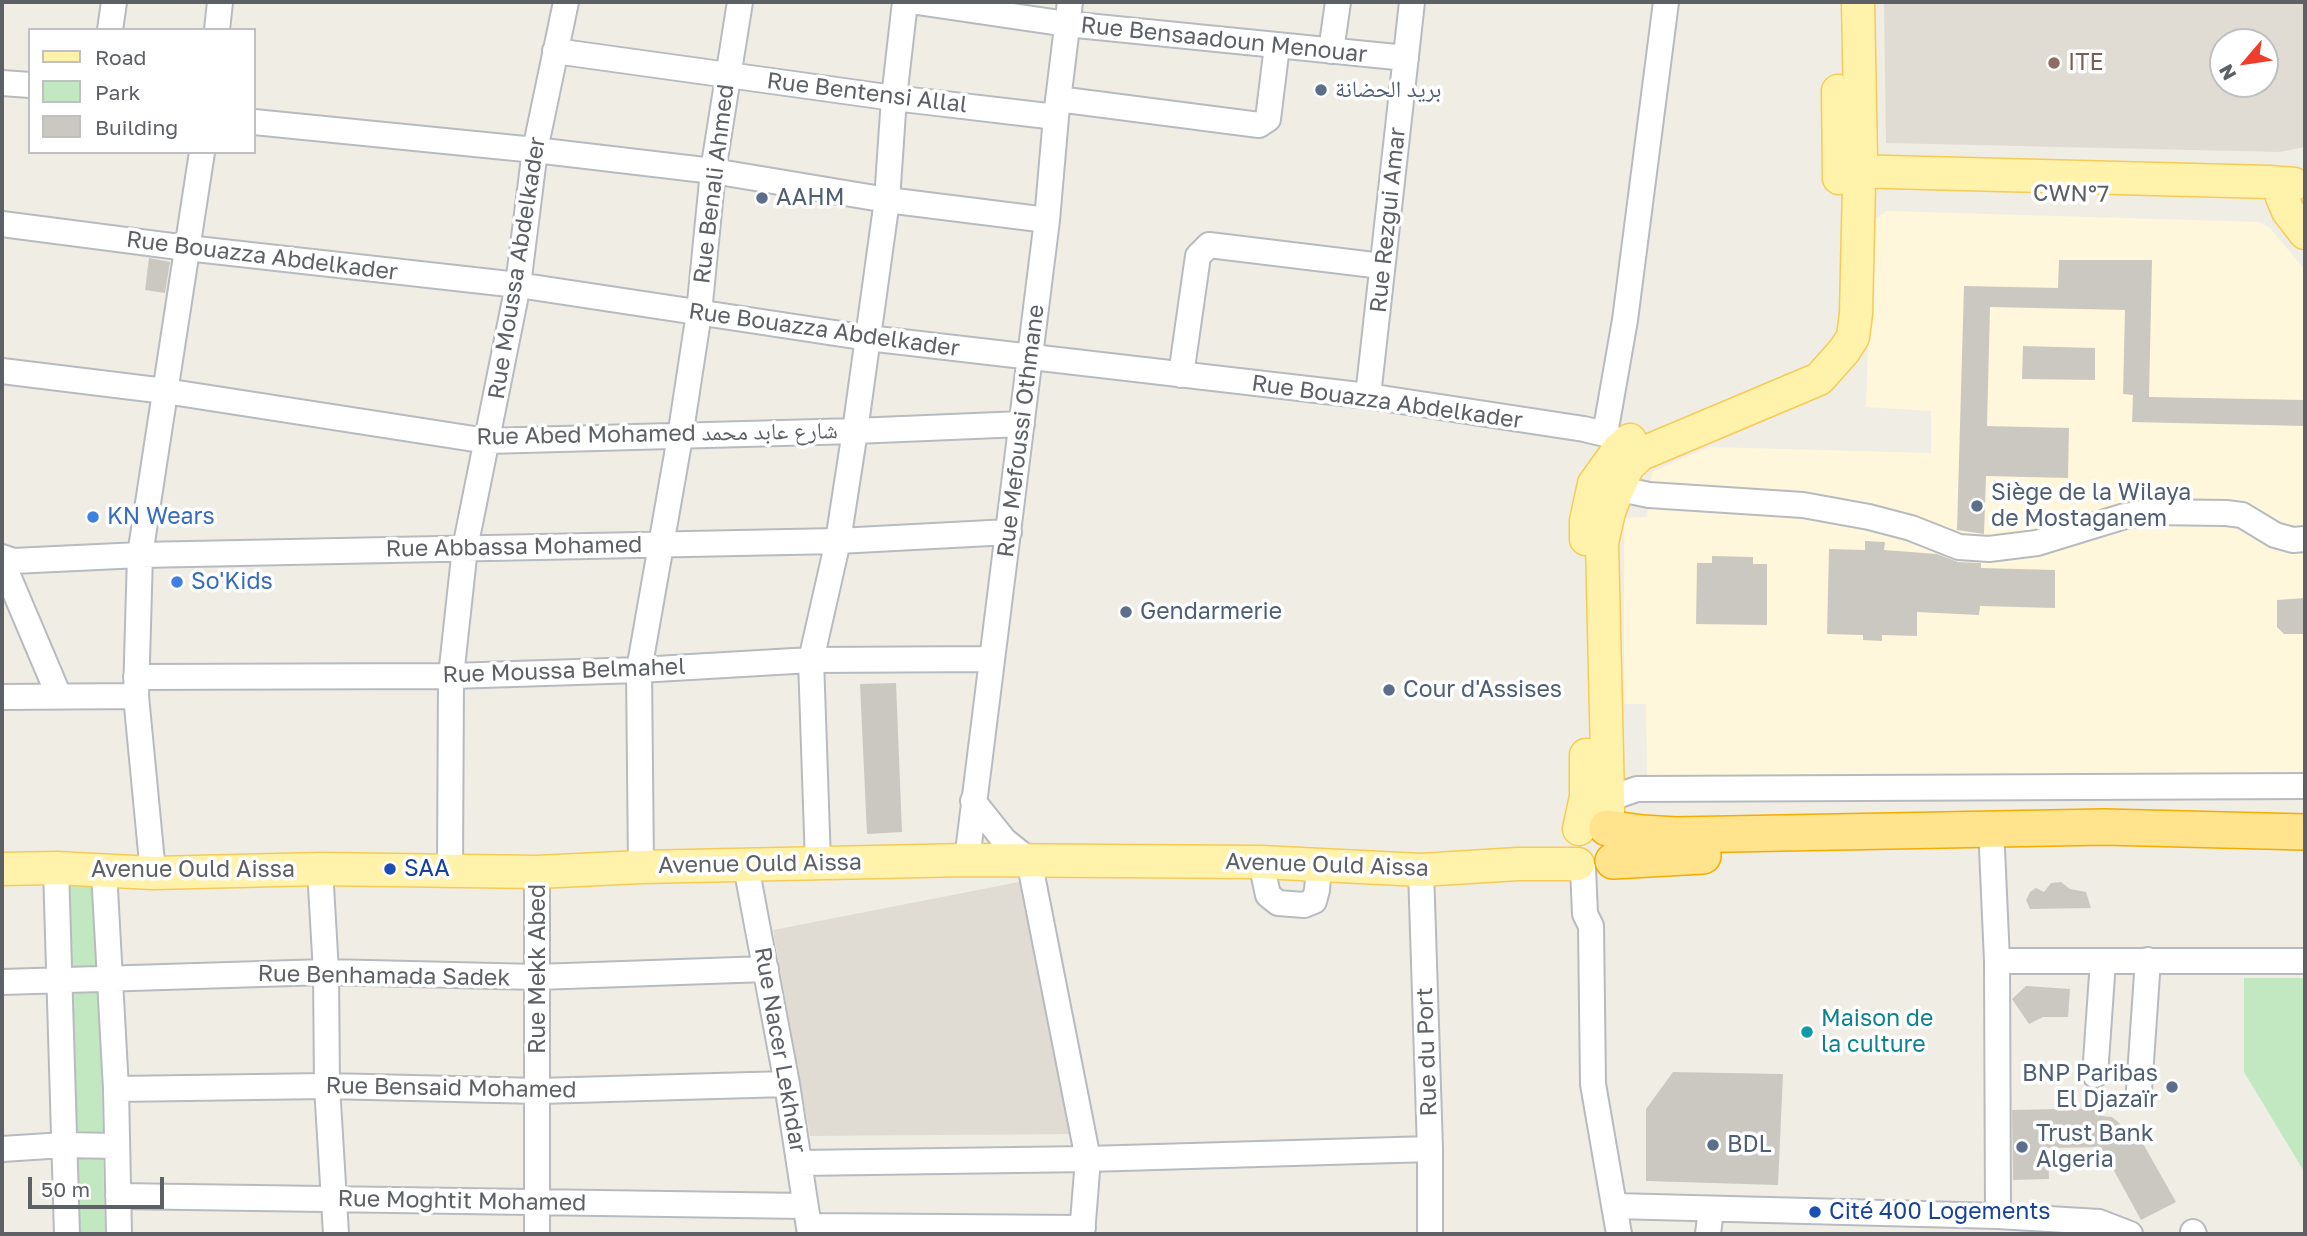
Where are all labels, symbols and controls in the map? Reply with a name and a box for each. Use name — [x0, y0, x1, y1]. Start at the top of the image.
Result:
street label: Rue Bensaadoun Menouar — [1079, 11, 1369, 69]
legend — [28, 28, 256, 154]
north arrow — [2209, 28, 2279, 98]
text: Road — [95, 44, 146, 70]
place label: ITE — [2068, 49, 2104, 77]
marker: ITE — [2046, 55, 2062, 71]
text: N — [2213, 61, 2241, 84]
street label: Rue Bentensi Allal — [765, 67, 969, 119]
place label: بريد الحضانة — [1335, 76, 1441, 104]
text: Park — [95, 79, 140, 105]
marker: بريد الحضانة — [1313, 82, 1329, 98]
street label: Rue Benali Ahmed — [688, 83, 740, 285]
text: Building — [95, 114, 178, 140]
street label: Rue Rezgui Amar — [1365, 126, 1411, 314]
street label: Rue Moussa Abdelkader — [483, 135, 551, 401]
street label: CWN°7 — [2033, 180, 2109, 208]
place label: AAHM — [776, 184, 845, 212]
marker: AAHM — [754, 190, 770, 206]
street label: Rue Bouazza Abdelkader — [125, 226, 399, 286]
street label: Rue Bouazza Abdelkader — [687, 297, 961, 363]
street label: Rue Mefoussi Othmane — [992, 303, 1050, 559]
street label: Rue Bouazza Abdelkader — [1250, 369, 1524, 435]
street label: Rue Abed Mohamed شارع عابد محمد — [476, 417, 838, 451]
place label: Siège de la Wilaya de Mostaganem — [1991, 479, 2191, 533]
marker: Siège de la Wilaya de Mostaganem — [1969, 498, 1985, 514]
place label: KN Wears — [107, 503, 215, 531]
marker: KN Wears — [85, 509, 101, 525]
street label: Rue Abbassa Mohamed — [385, 531, 643, 563]
place label: So'Kids — [191, 568, 273, 596]
marker: So'Kids — [169, 574, 185, 590]
place label: Gendarmerie — [1140, 598, 1282, 626]
marker: Gendarmerie — [1118, 604, 1134, 620]
street label: Rue Moussa Belmahel — [442, 653, 686, 689]
place label: Cour d'Assises — [1403, 676, 1562, 704]
marker: Cour d'Assises — [1381, 682, 1397, 698]
street label: Avenue Ould Aissa — [658, 848, 862, 880]
street label: Avenue Ould Aissa — [1225, 848, 1429, 882]
place label: SAA — [404, 855, 450, 883]
street label: Avenue Ould Aissa — [91, 856, 295, 884]
marker: SAA — [382, 861, 398, 877]
street label: Rue Mekk Abed — [524, 884, 552, 1054]
street label: Rue Nacer Lekhdar — [748, 945, 812, 1155]
street label: Rue Benhamada Sadek — [257, 960, 511, 992]
street label: Rue du Port — [1411, 987, 1443, 1117]
place label: Maison de la culture — [1821, 1005, 1933, 1059]
marker: Maison de la culture — [1799, 1024, 1815, 1040]
place label: BNP Paribas El Djazaïr — [2022, 1060, 2158, 1114]
street label: Rue Bensaid Mohamed — [325, 1072, 577, 1104]
marker: BNP Paribas El Djazaïr — [2164, 1079, 2180, 1095]
place label: Trust Bank Algeria — [2036, 1120, 2154, 1174]
place label: BDL — [1727, 1131, 1772, 1159]
marker: BDL — [1705, 1137, 1721, 1153]
marker: Trust Bank Algeria — [2014, 1139, 2030, 1155]
scale bar — [32, 1162, 168, 1206]
text: 50 m — [41, 1176, 90, 1202]
street label: Rue Moghtit Mohamed — [337, 1185, 587, 1217]
place label: Cité 400 Logements — [1829, 1198, 2051, 1226]
marker: Cité 400 Logements — [1807, 1204, 1823, 1220]

